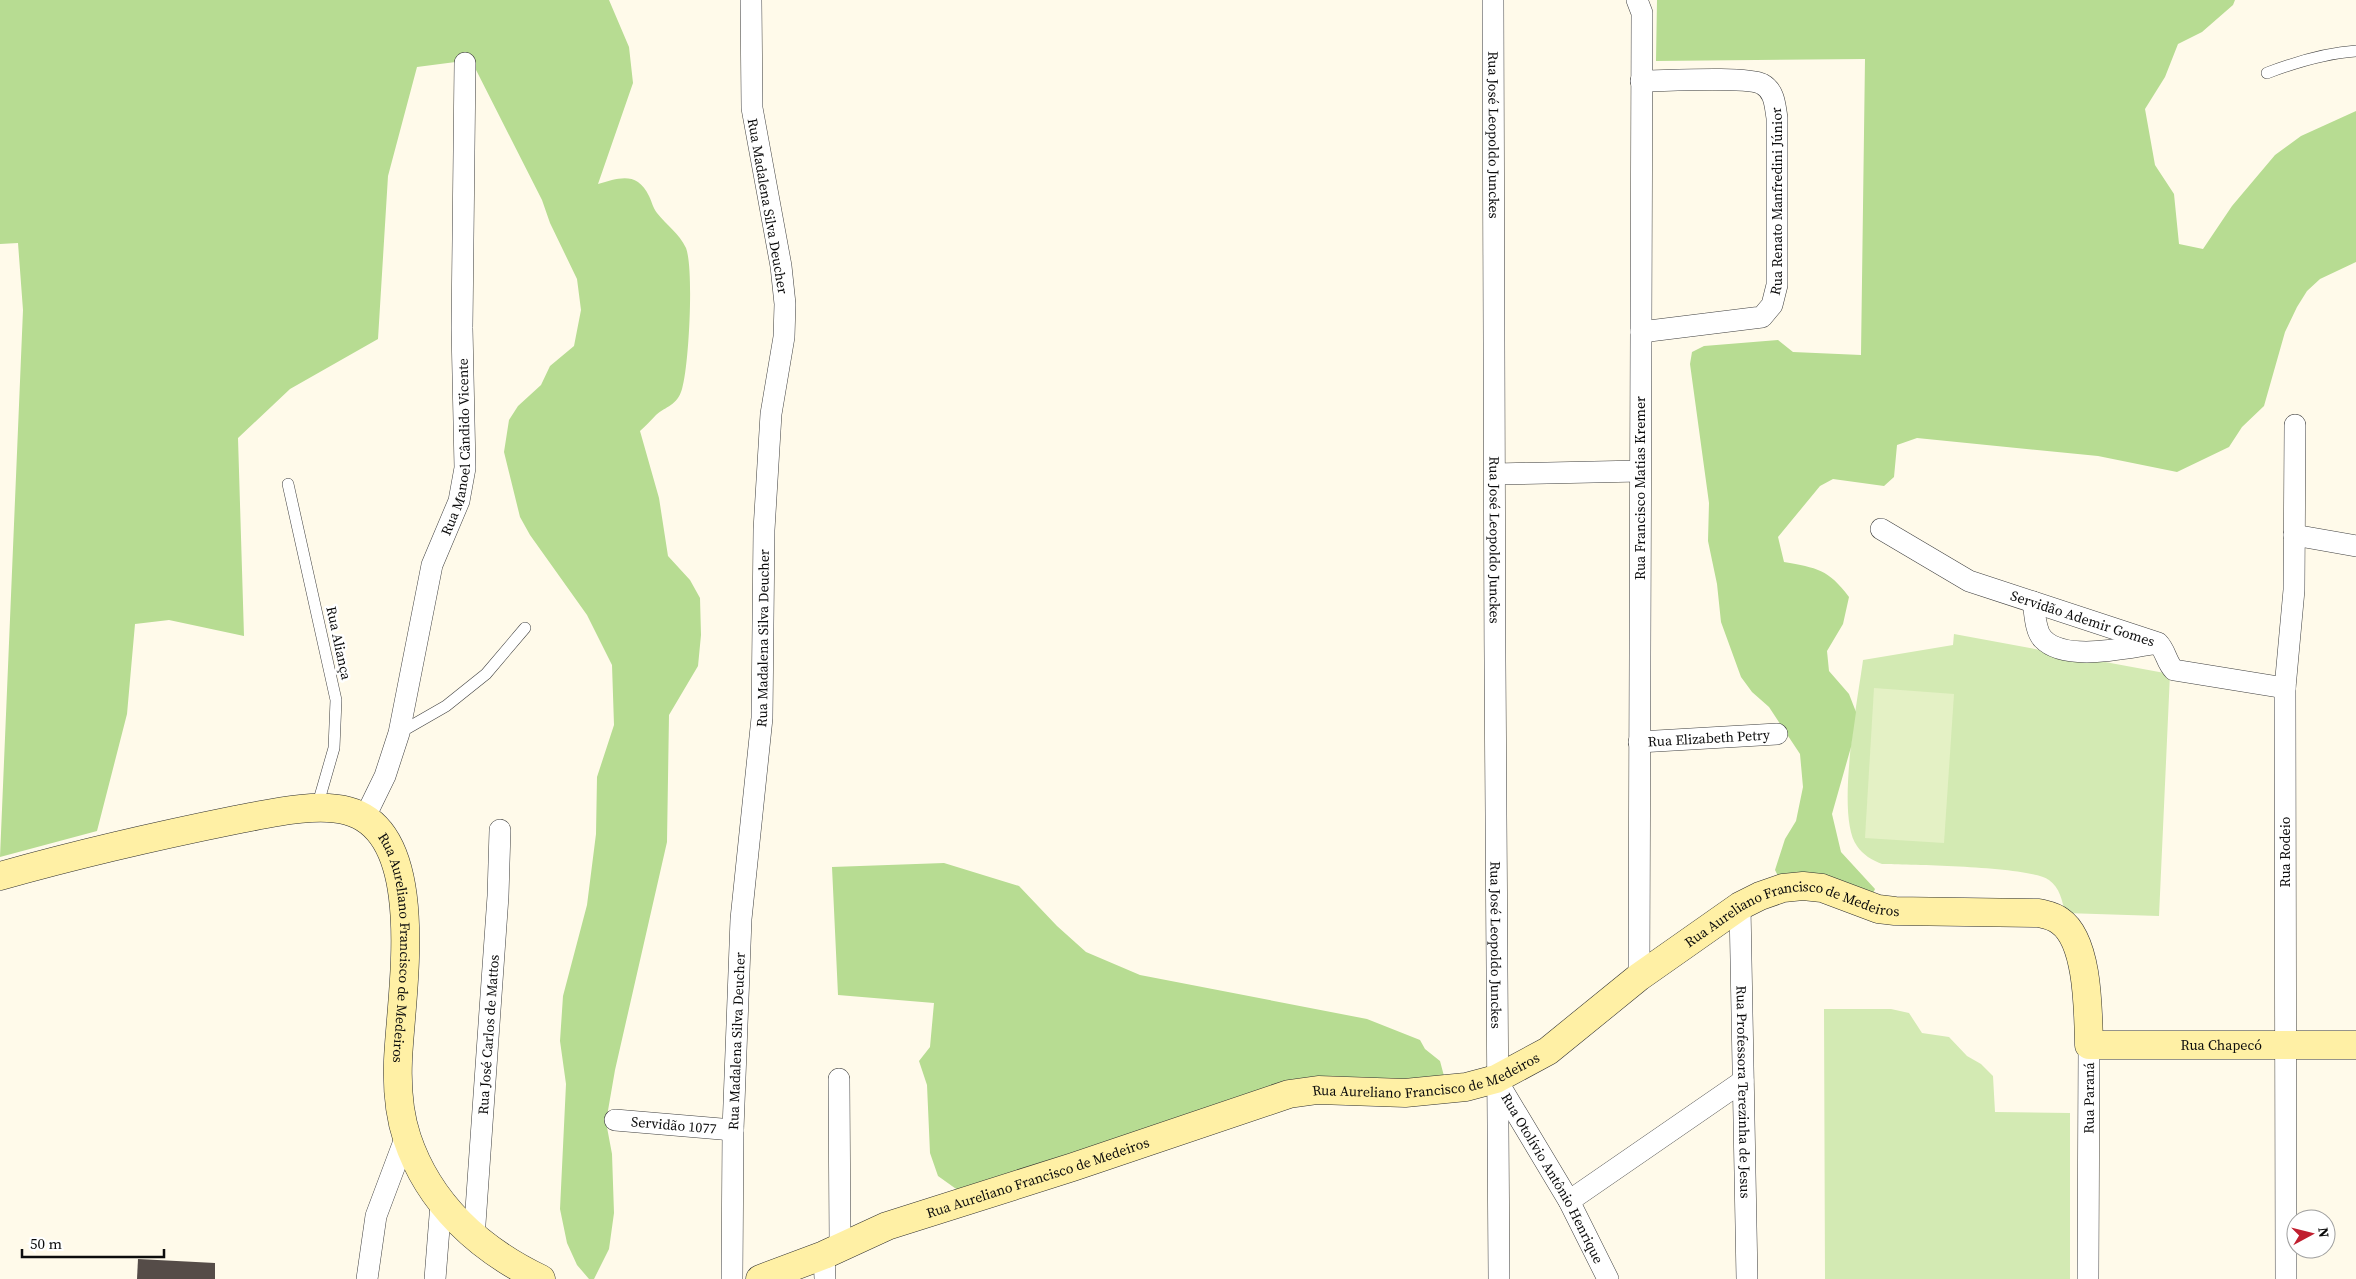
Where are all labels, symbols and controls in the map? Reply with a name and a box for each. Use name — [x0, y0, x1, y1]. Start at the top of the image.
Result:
street label: Rua José Leopoldo Junckes — [1483, 51, 1504, 219]
street label: Rua Renato Manfredini Júnior — [1765, 106, 1787, 297]
street label: Rua Madalena Silva Deucher — [743, 117, 793, 295]
street label: Rua Manoel Cândido Vicente — [436, 358, 475, 538]
street label: Rua Francisco Matias Kremer — [1630, 396, 1650, 580]
street label: Rua José Leopoldo Junckes — [1485, 456, 1505, 624]
street label: Rua Madalena Silva Deucher — [751, 549, 774, 728]
street label: Servidão Ademir Gomes — [2008, 585, 2158, 651]
street label: Rua Aliança — [321, 604, 357, 682]
street label: Rua Elizabeth Petry — [1647, 724, 1771, 751]
street label: Rua Rodeio — [2275, 816, 2295, 888]
street label: Rua Aureliano Francisco de Medeiros — [373, 829, 415, 1063]
street label: Rua José Leopoldo Junckes — [1485, 861, 1506, 1029]
street label: Rua Aureliano Francisco de Medeiros — [1680, 876, 1900, 952]
street label: Rua Madalena Silva Deucher — [723, 952, 750, 1130]
street label: Rua José Carlos de Mattos — [473, 954, 504, 1115]
street label: Rua Professora Terezinha de Jesus — [1731, 985, 1755, 1199]
street label: Rua Chapecó — [2180, 1035, 2262, 1055]
street label: Rua Aureliano Francisco de Medeiros — [1311, 1047, 1543, 1103]
street label: Rua Paraná — [2079, 1061, 2099, 1134]
street label: Rua Otolívio Antônio Henrique — [1496, 1089, 1609, 1267]
street label: Servidão 1077 — [630, 1111, 717, 1139]
street label: Rua Aureliano Francisco de Medeiros — [924, 1132, 1152, 1223]
north arrow — [2286, 1209, 2336, 1259]
scale bar — [22, 1226, 165, 1258]
text: N — [2313, 1226, 2334, 1239]
text: 50 m — [30, 1233, 62, 1254]

